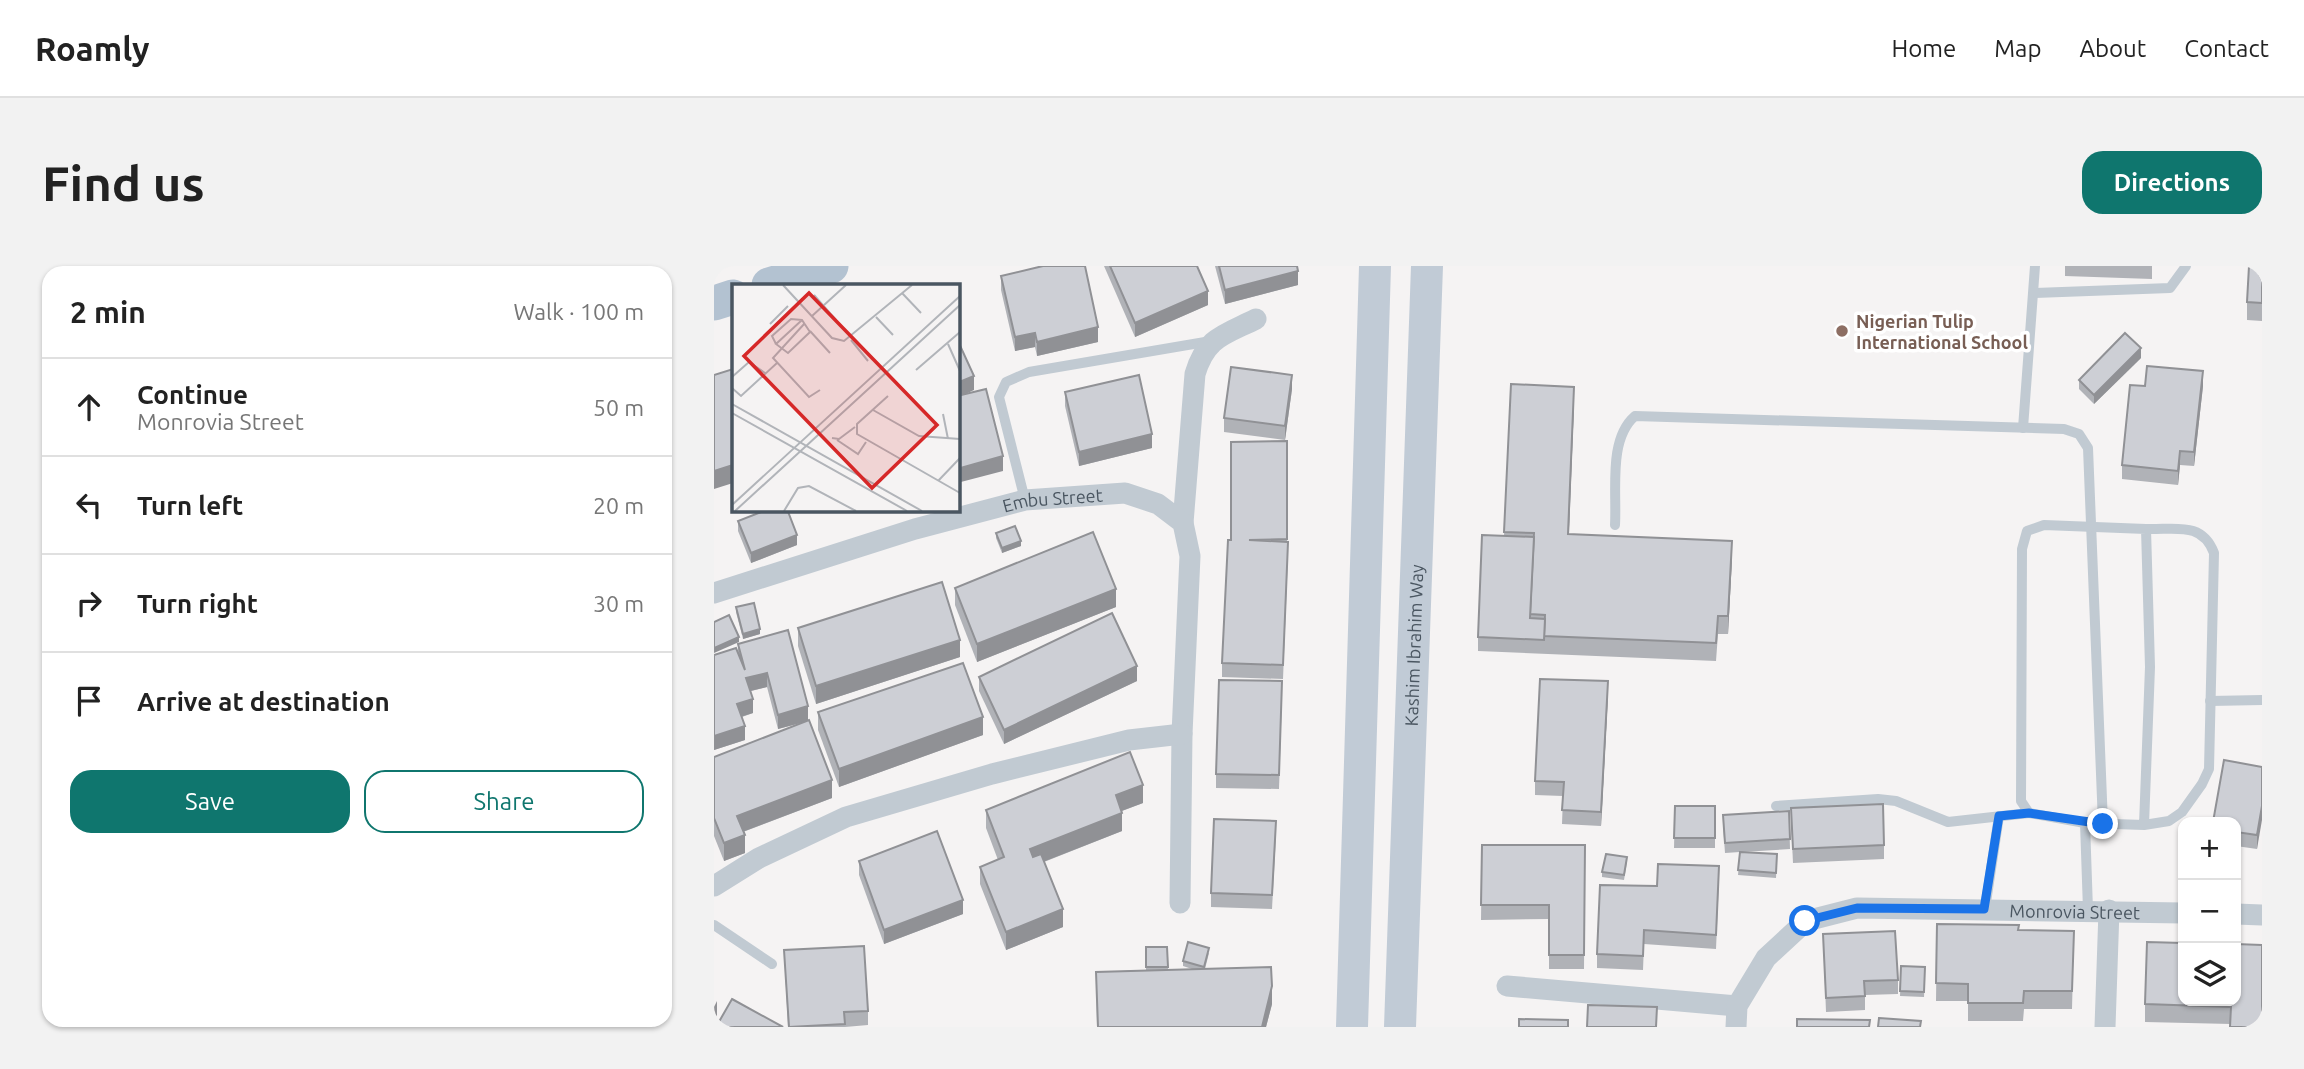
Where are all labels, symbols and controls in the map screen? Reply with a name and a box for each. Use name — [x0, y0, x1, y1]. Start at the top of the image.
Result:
text: Roamly — [35, 30, 149, 67]
text: Home — [1891, 35, 1956, 62]
text: Map — [1994, 35, 2041, 62]
text: About — [2079, 35, 2146, 62]
text: Contact — [2184, 35, 2269, 62]
button: Directions — [2082, 151, 2262, 214]
text: Find us — [42, 155, 205, 210]
inset map — [732, 284, 959, 511]
text: 2 min — [70, 295, 146, 329]
text: Walk · 100 m — [513, 299, 644, 324]
place label: Nigerian Tulip International School — [1856, 311, 2028, 352]
marker: Nigerian Tulip International School — [1834, 323, 1850, 339]
text: Continue — [137, 380, 248, 409]
icon: ahead — [70, 388, 108, 426]
text: 50 m — [593, 395, 644, 420]
text: Monrovia Street — [137, 409, 304, 434]
street label: Embu Street — [1000, 485, 1103, 516]
icon: left — [70, 486, 108, 524]
text: Turn left — [137, 491, 243, 520]
text: 20 m — [593, 493, 644, 518]
street label: Kashim Ibrahim Way — [1401, 564, 1426, 727]
icon: right — [70, 584, 108, 622]
text: Turn right — [137, 589, 258, 618]
text: 30 m — [593, 591, 644, 616]
icon: arrive — [70, 682, 108, 720]
text: Arrive at destination — [137, 687, 390, 716]
button: Save — [70, 770, 350, 833]
button: Share — [364, 770, 644, 833]
route end — [2087, 808, 2118, 839]
map controls — [2178, 817, 2241, 1006]
button: + — [2178, 817, 2241, 880]
button: − — [2178, 880, 2241, 943]
street label: Monrovia Street — [2009, 900, 2140, 922]
route start — [1789, 905, 1820, 936]
button: layers — [2178, 943, 2241, 1006]

